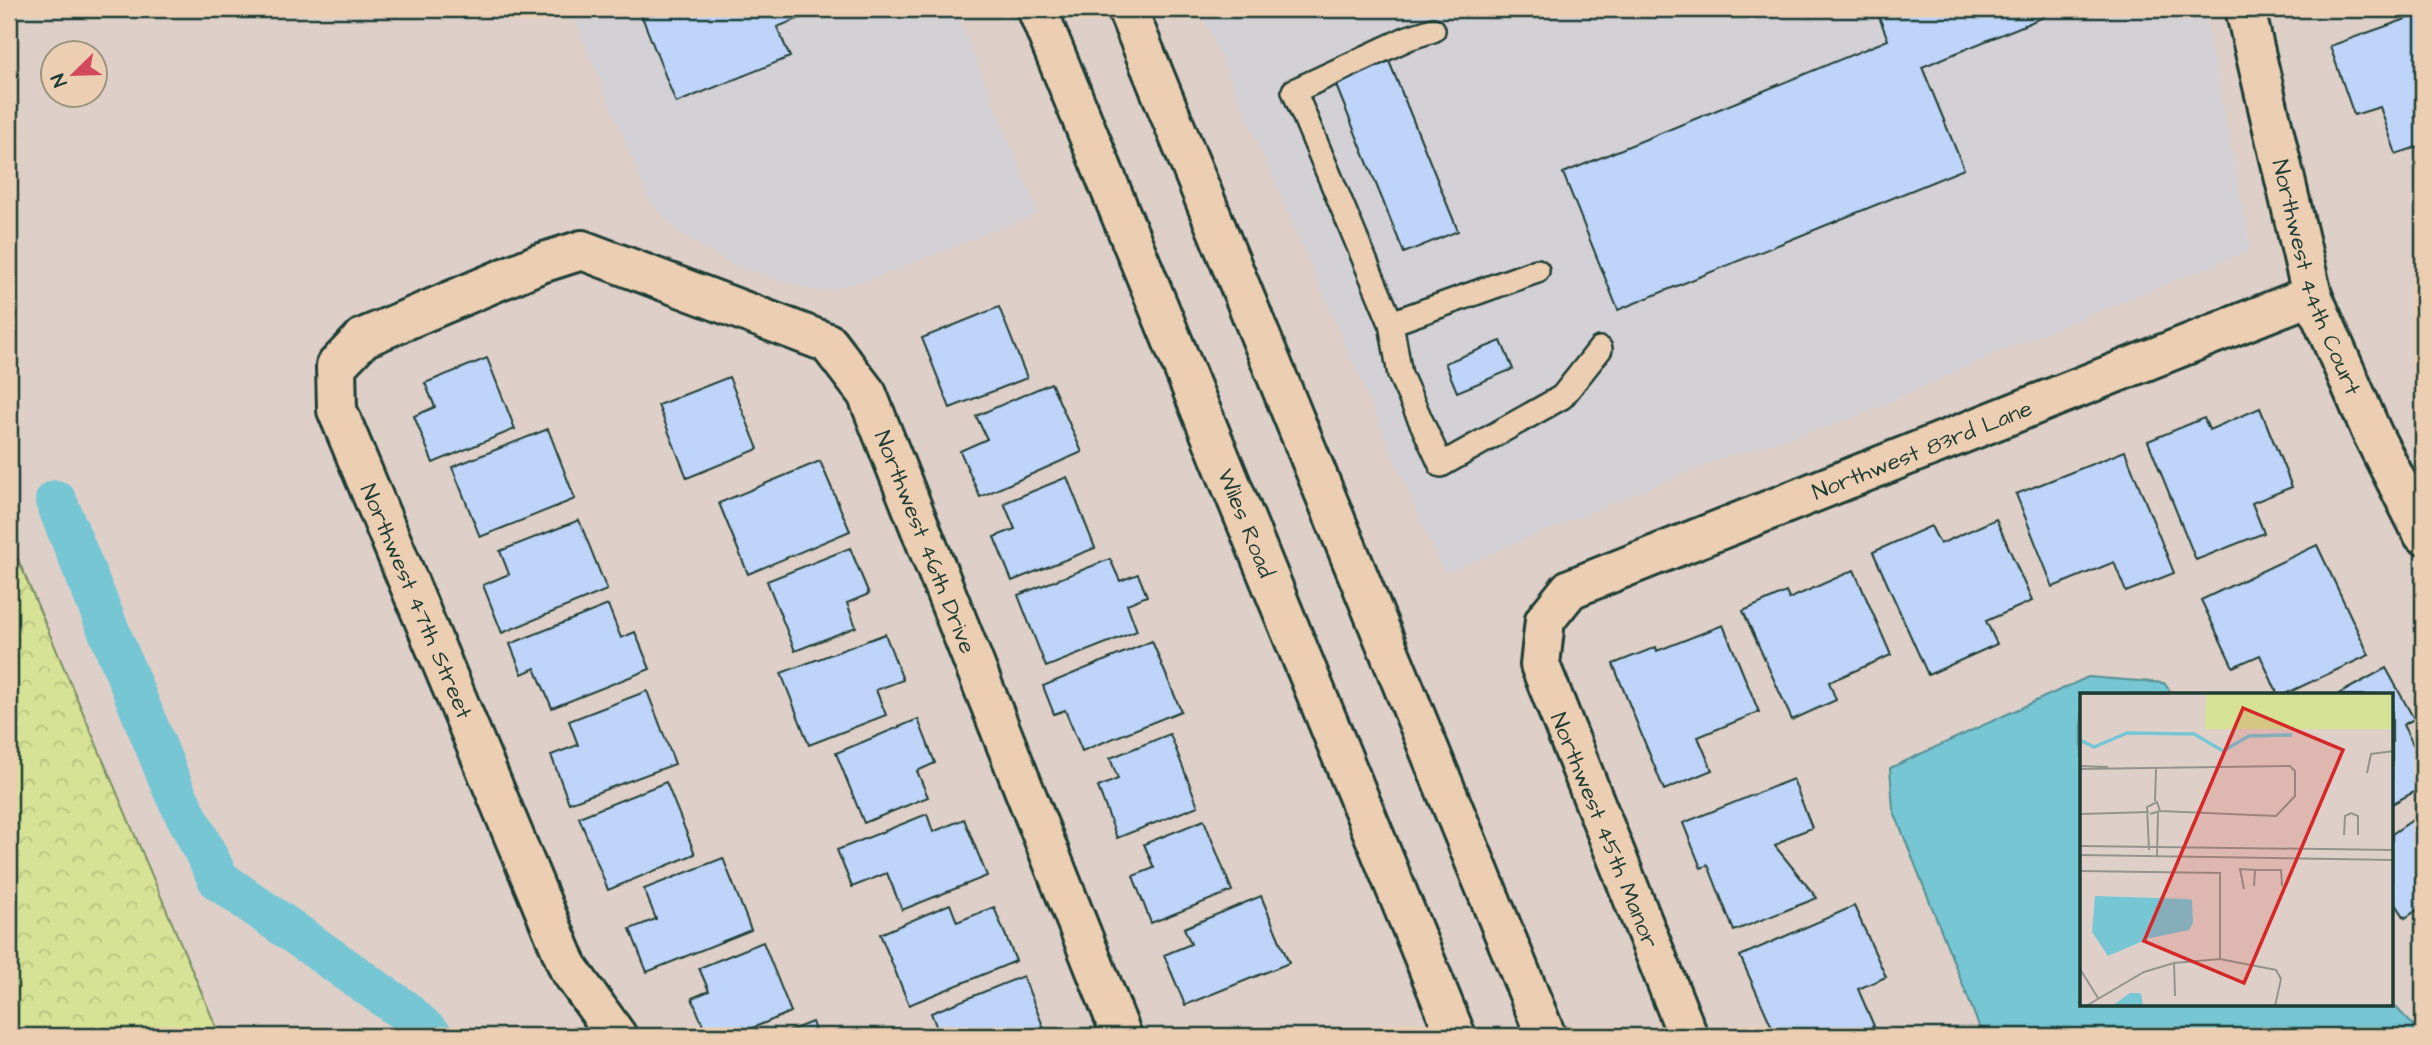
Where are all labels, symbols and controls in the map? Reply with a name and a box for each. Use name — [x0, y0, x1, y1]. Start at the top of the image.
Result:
north arrow — [38, 38, 108, 108]
text: N — [45, 69, 74, 91]
street label: Northwest 44th Court — [2264, 156, 2369, 401]
street label: Northwest 83rd Lane — [1808, 393, 2037, 508]
street label: Northwest 46th Drive — [866, 426, 983, 658]
street label: Wiles Road — [1209, 464, 1282, 583]
street label: Northwest 47th Street — [352, 479, 480, 724]
inset map — [2080, 693, 2394, 1006]
street label: Northwest 45th Manor — [1542, 708, 1666, 953]

